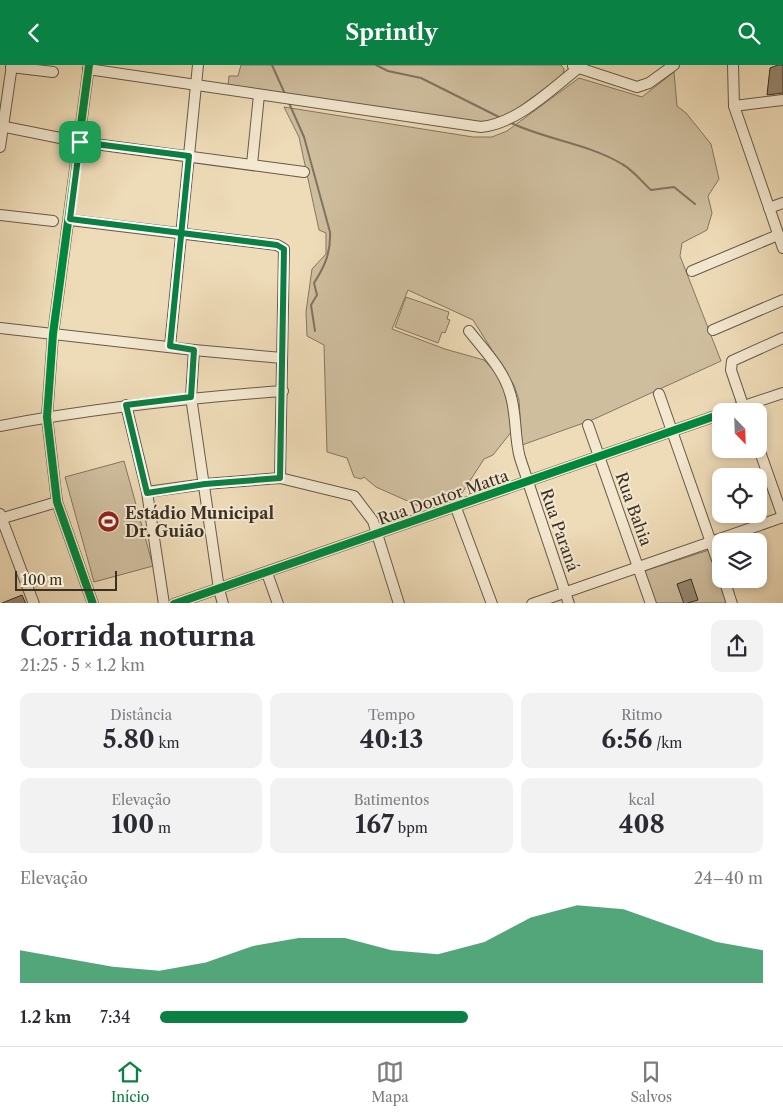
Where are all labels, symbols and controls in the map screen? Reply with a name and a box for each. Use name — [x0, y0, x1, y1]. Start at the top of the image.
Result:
icon: back — [20, 19, 48, 47]
text: Sprintly — [345, 19, 438, 46]
icon: search — [735, 19, 763, 47]
pin — [59, 121, 101, 163]
icon: arrive — [66, 128, 94, 156]
north arrow — [712, 403, 768, 457]
map controls — [712, 403, 767, 588]
street label: Rua Doutor Matta — [375, 465, 512, 529]
button: locate — [712, 468, 767, 523]
street label: Rua Bahia — [611, 469, 657, 549]
street label: Rua Paraná — [536, 486, 584, 575]
place label: Estádio Municipal Dr. Guião — [125, 503, 275, 541]
sports icon: Estádio Municipal Dr. Guião — [97, 510, 121, 534]
button: layers — [712, 533, 767, 588]
scale bar — [15, 568, 118, 592]
text: 100 m — [22, 571, 62, 589]
text: Corrida noturna — [20, 619, 255, 653]
button: share — [711, 620, 763, 672]
text: 21:25 · 5 × 1.2 km — [20, 655, 145, 675]
text: Distância — [110, 706, 172, 724]
text: Tempo — [368, 706, 415, 724]
text: Ritmo — [621, 706, 662, 724]
text: 5.80 — [103, 724, 155, 755]
text: 40:13 — [360, 724, 423, 755]
text: 6:56 — [601, 724, 652, 755]
text: km — [155, 734, 180, 752]
text: /km — [652, 734, 682, 752]
text: Elevação — [111, 791, 171, 809]
text: Batimentos — [354, 791, 429, 809]
text: kcal — [629, 791, 655, 809]
text: 100 — [111, 809, 154, 840]
text: 167 — [355, 809, 394, 840]
text: 408 — [619, 809, 665, 840]
text: m — [154, 819, 171, 837]
text: bpm — [394, 819, 428, 837]
text: Elevação — [20, 868, 88, 888]
text: 24–40 m — [694, 868, 763, 888]
text: 1.2 km — [20, 1007, 72, 1027]
text: 7:34 — [100, 1007, 130, 1027]
tab: Início — [111, 1058, 149, 1106]
tab: Mapa — [371, 1058, 409, 1106]
tab: Salvos — [630, 1058, 672, 1106]

